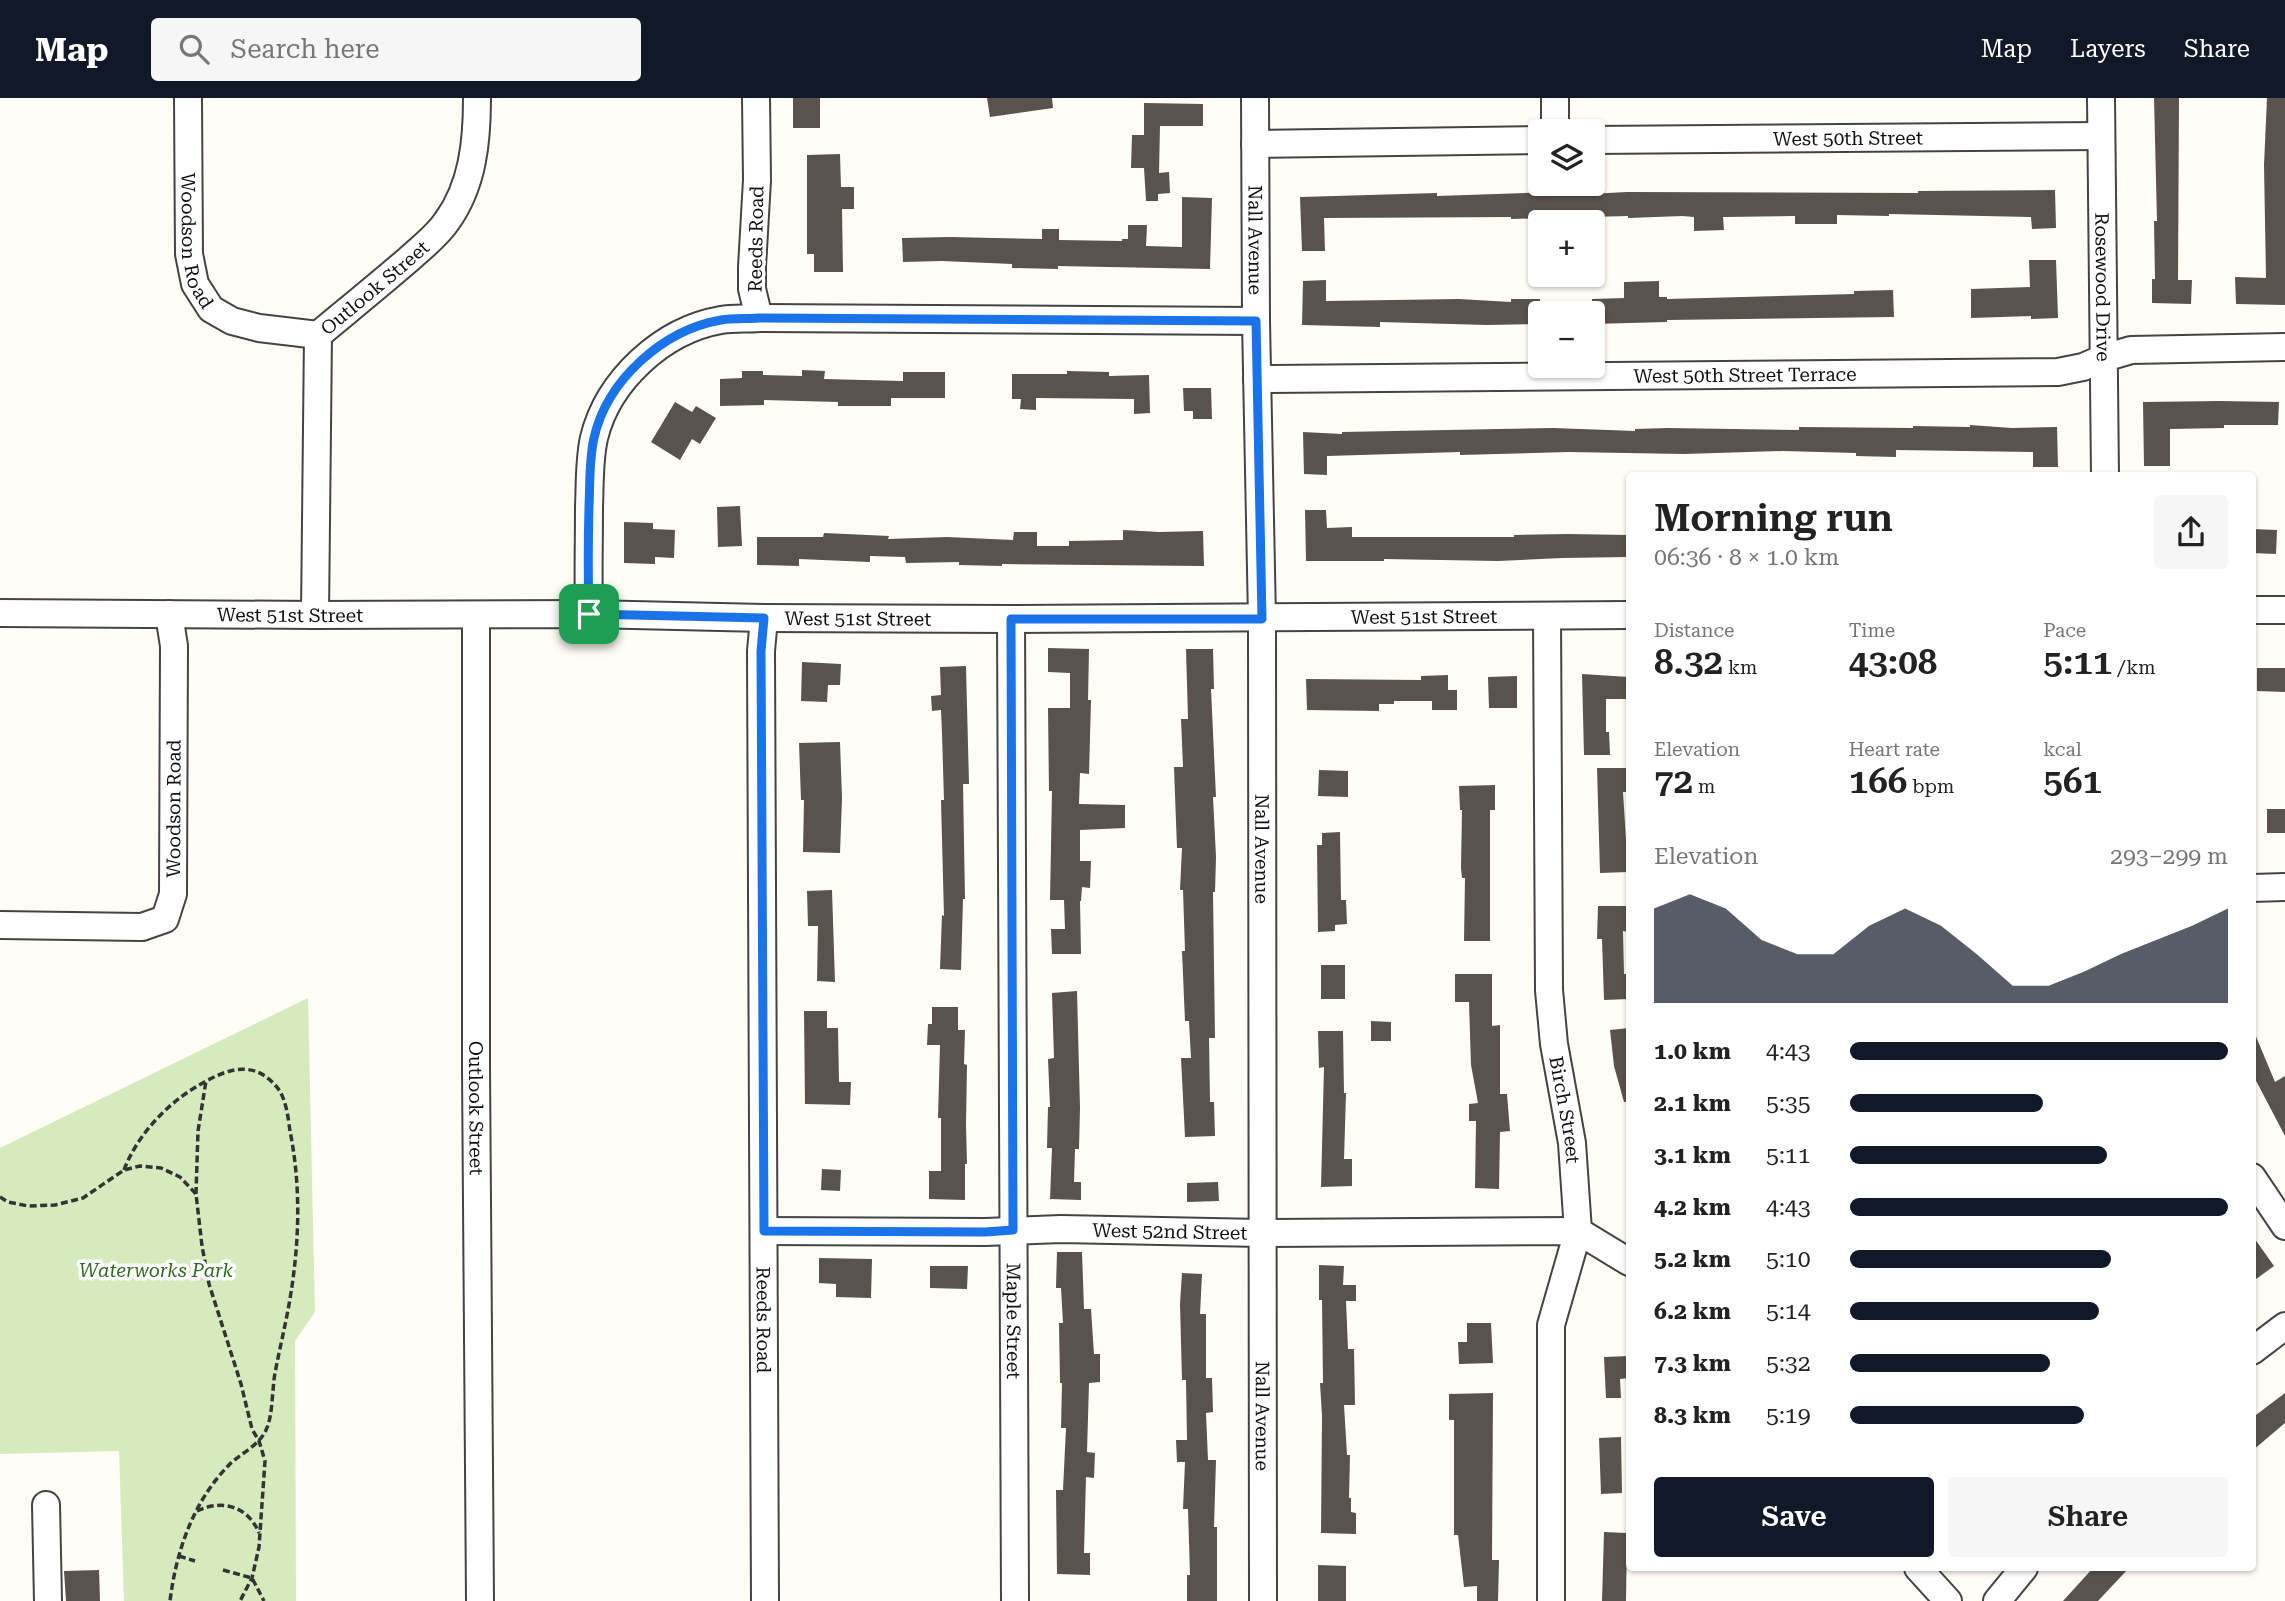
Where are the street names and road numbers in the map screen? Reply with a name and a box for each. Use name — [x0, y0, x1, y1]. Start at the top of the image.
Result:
street label: West 50th Street — [1773, 126, 1923, 150]
street label: Woodson Road — [177, 173, 219, 313]
street label: Reeds Road — [744, 185, 768, 293]
street label: Nall Avenue — [1244, 185, 1267, 295]
street label: Rosewood Drive — [2091, 212, 2115, 362]
street label: Outlook Street — [316, 235, 434, 340]
street label: West 50th Street Terrace — [1633, 362, 1857, 387]
street label: West 51st Street — [217, 603, 363, 627]
street label: West 51st Street — [1351, 604, 1497, 628]
street label: West 51st Street — [785, 607, 931, 630]
street label: Woodson Road — [162, 739, 185, 878]
street label: Nall Avenue — [1251, 794, 1274, 904]
street label: Outlook Street — [464, 1041, 488, 1175]
street label: Birch Street — [1545, 1054, 1585, 1164]
street label: West 52nd Street — [1092, 1218, 1248, 1244]
street label: Maple Street — [1002, 1263, 1026, 1379]
street label: Reeds Road — [752, 1266, 776, 1373]
street label: Nall Avenue — [1251, 1361, 1274, 1471]

